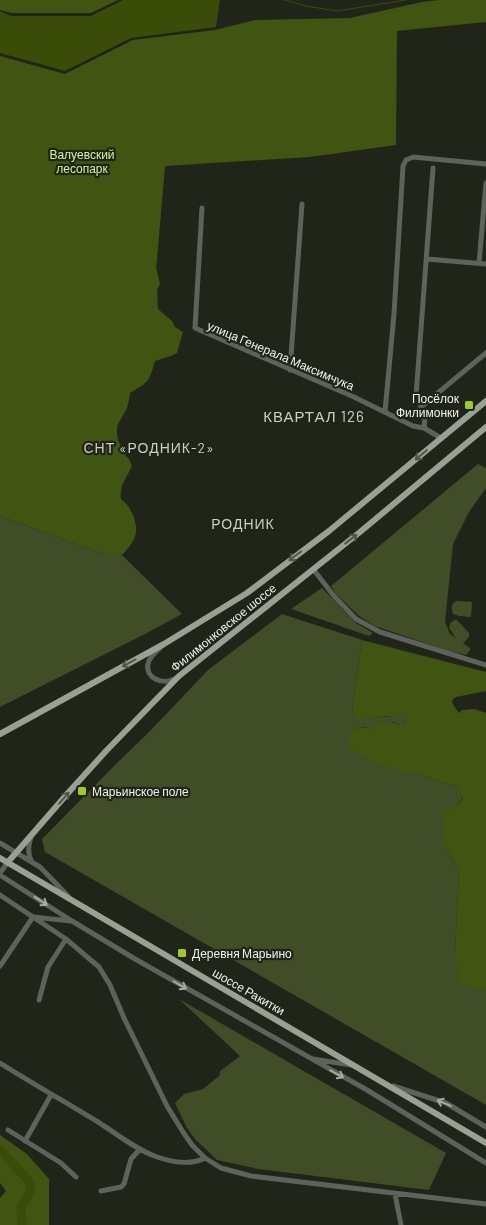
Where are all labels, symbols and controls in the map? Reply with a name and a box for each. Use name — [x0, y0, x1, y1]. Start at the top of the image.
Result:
park label: Валуевский лесопарк — [49, 147, 115, 176]
street label: улица Генерала Максимчука — [205, 318, 357, 393]
place label: Посёлок Филимонки — [396, 391, 460, 419]
marker: Посёлок Филимонки — [463, 399, 475, 411]
district label: КВАРТАЛ 126 — [263, 407, 365, 425]
district label: СНТ «РОДНИК-2» — [83, 439, 215, 456]
one-way arrow — [415, 449, 428, 460]
district label: РОДНИК — [211, 515, 275, 532]
one-way arrow — [344, 534, 358, 544]
one-way arrow — [289, 551, 302, 562]
street label: Филимонковское шоссе — [167, 580, 279, 674]
one-way arrow — [122, 659, 137, 668]
place label: Марьинское поле — [92, 784, 189, 799]
marker: Марьинское поле — [76, 785, 88, 797]
one-way arrow — [58, 792, 69, 805]
one-way arrow — [34, 896, 48, 907]
place label: Деревня Марьино — [192, 946, 292, 961]
marker: Деревня Марьино — [176, 947, 188, 959]
street label: шоссе Ракитки — [210, 965, 288, 1017]
one-way arrow — [173, 980, 188, 990]
one-way arrow — [329, 1070, 344, 1079]
one-way arrow — [437, 1098, 452, 1107]

